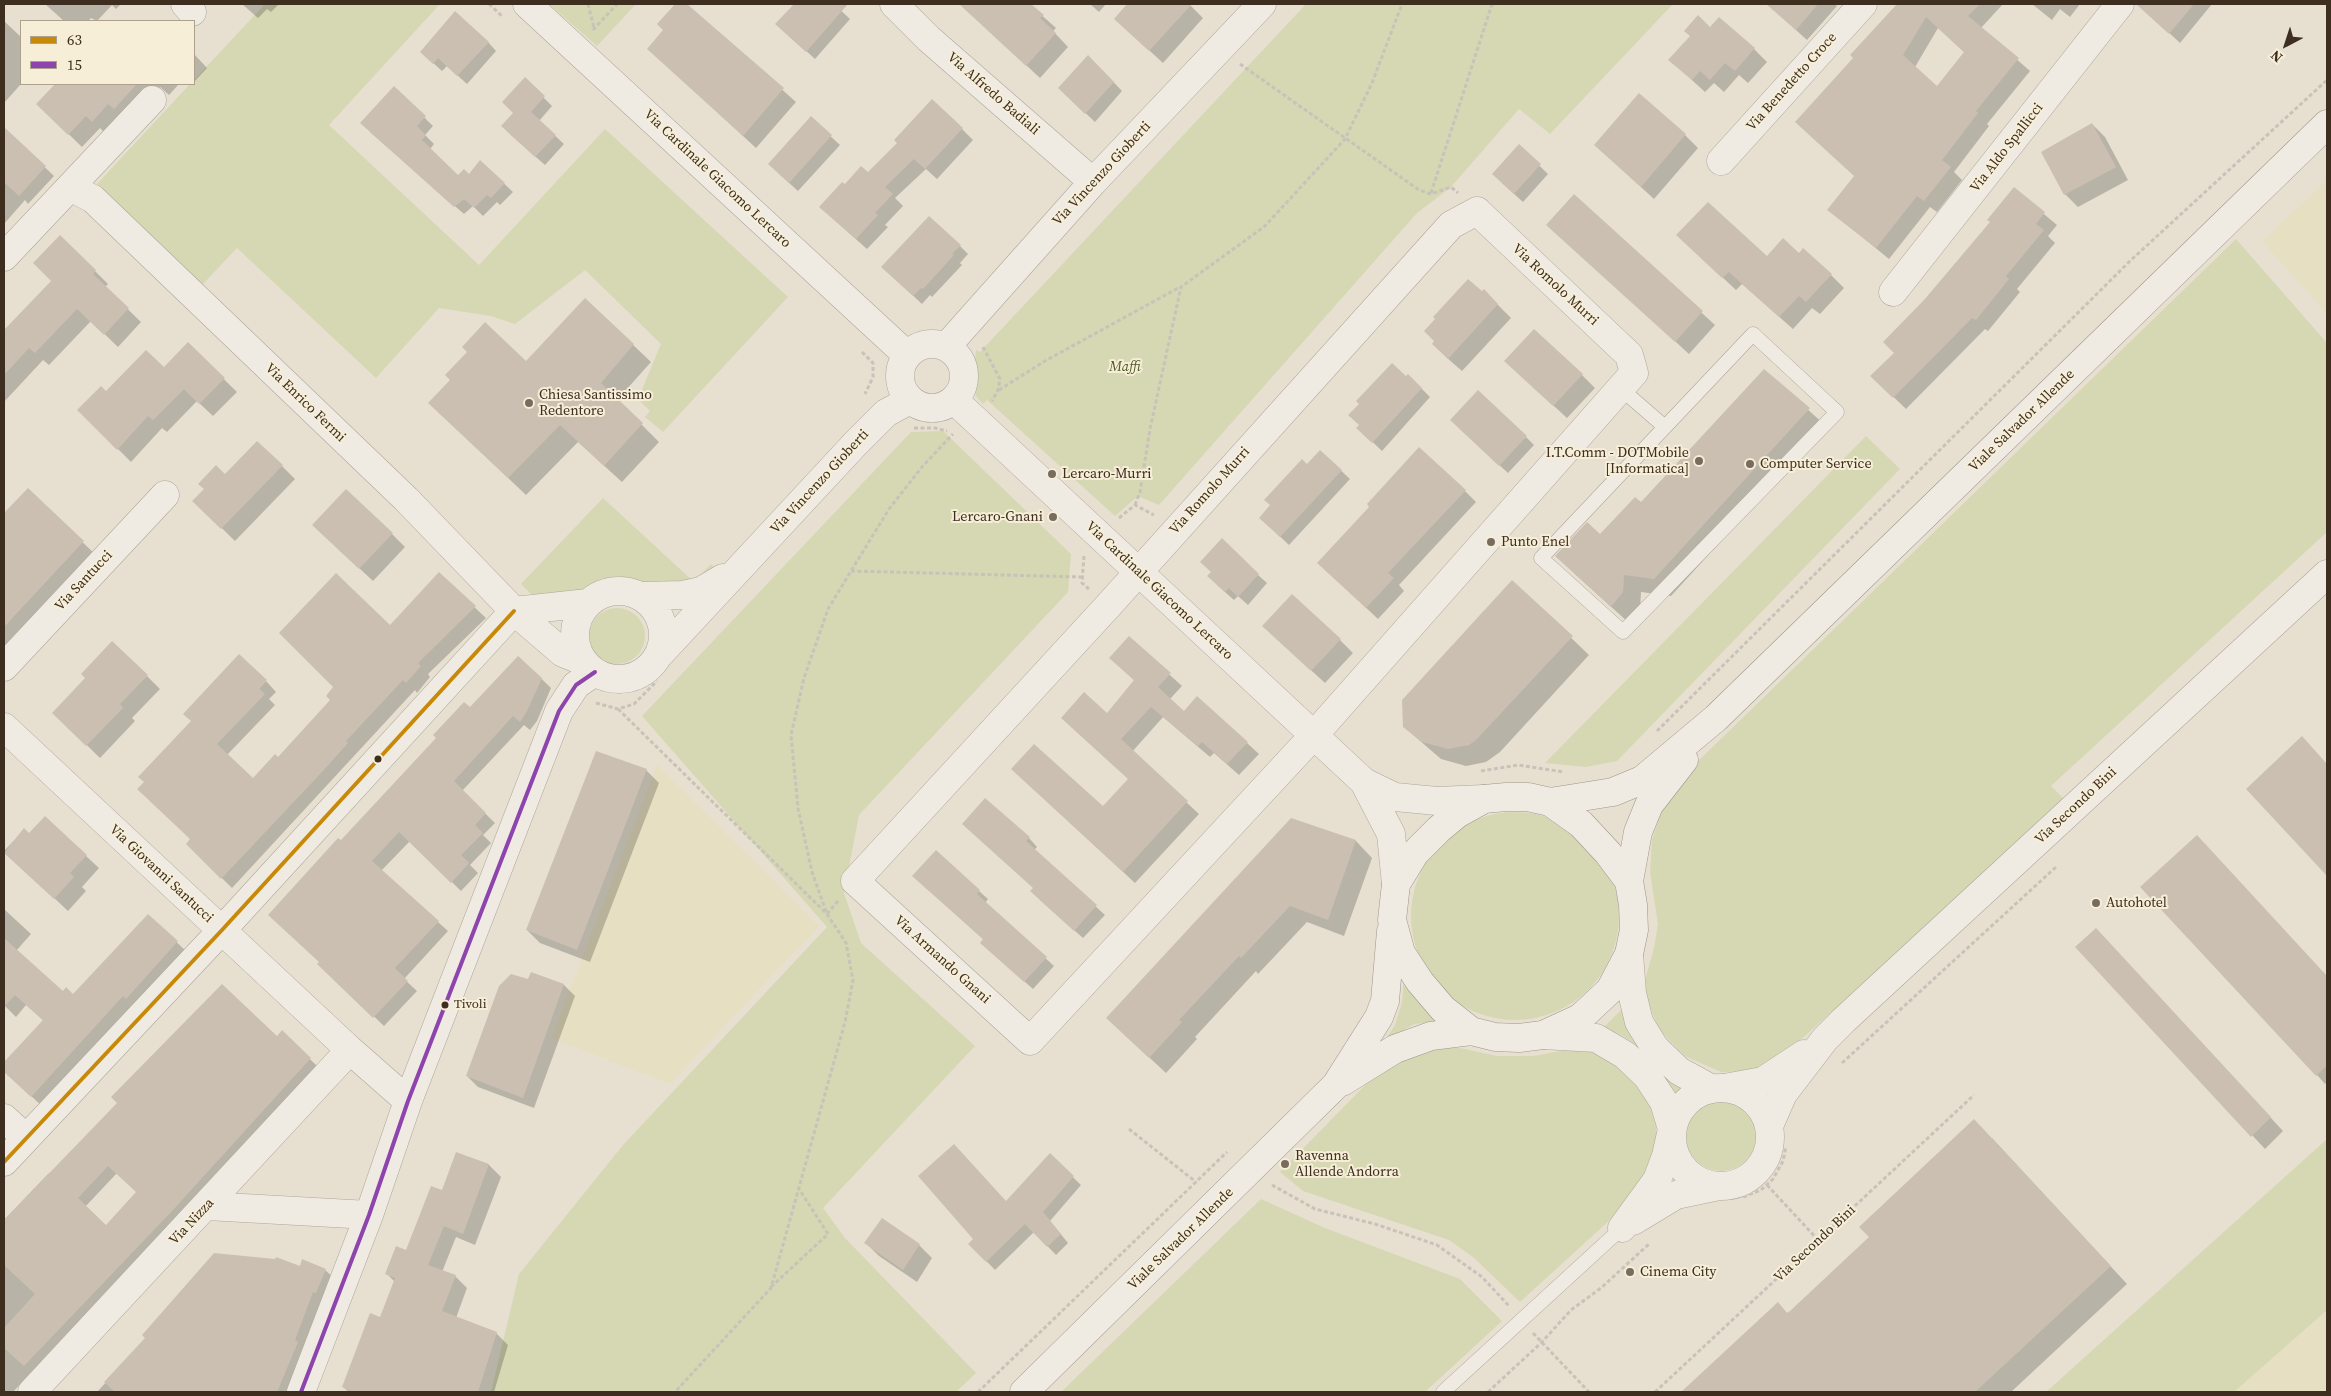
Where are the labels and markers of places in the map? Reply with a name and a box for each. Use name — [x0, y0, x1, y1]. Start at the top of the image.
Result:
place label: Chiesa Santissimo Redentore — [539, 387, 652, 420]
marker: Chiesa Santissimo Redentore — [523, 397, 535, 409]
place label: I.T.Comm - DOTMobile [Informatica] — [1546, 445, 1689, 478]
marker: I.T.Comm - DOTMobile [Informatica] — [1693, 455, 1705, 467]
place label: Computer Service — [1760, 456, 1872, 472]
marker: Computer Service — [1744, 458, 1756, 470]
place label: Lercaro-Murri — [1062, 466, 1152, 482]
marker: Lercaro-Murri — [1046, 468, 1058, 480]
place label: Lercaro-Gnani — [952, 509, 1043, 525]
marker: Lercaro-Gnani — [1047, 511, 1059, 523]
place label: Punto Enel — [1501, 534, 1569, 550]
marker: Punto Enel — [1485, 536, 1497, 548]
unlabelled marker — [373, 754, 383, 764]
place label: Autohotel — [2106, 895, 2167, 911]
marker: Autohotel — [2090, 897, 2102, 909]
place label: Tivoli — [454, 997, 487, 1013]
marker: Tivoli — [440, 1000, 450, 1010]
place label: Ravenna Allende Andorra — [1295, 1148, 1399, 1180]
marker: Ravenna Allende Andorra — [1279, 1158, 1291, 1170]
place label: Cinema City — [1640, 1264, 1716, 1280]
marker: Cinema City — [1624, 1266, 1636, 1278]

